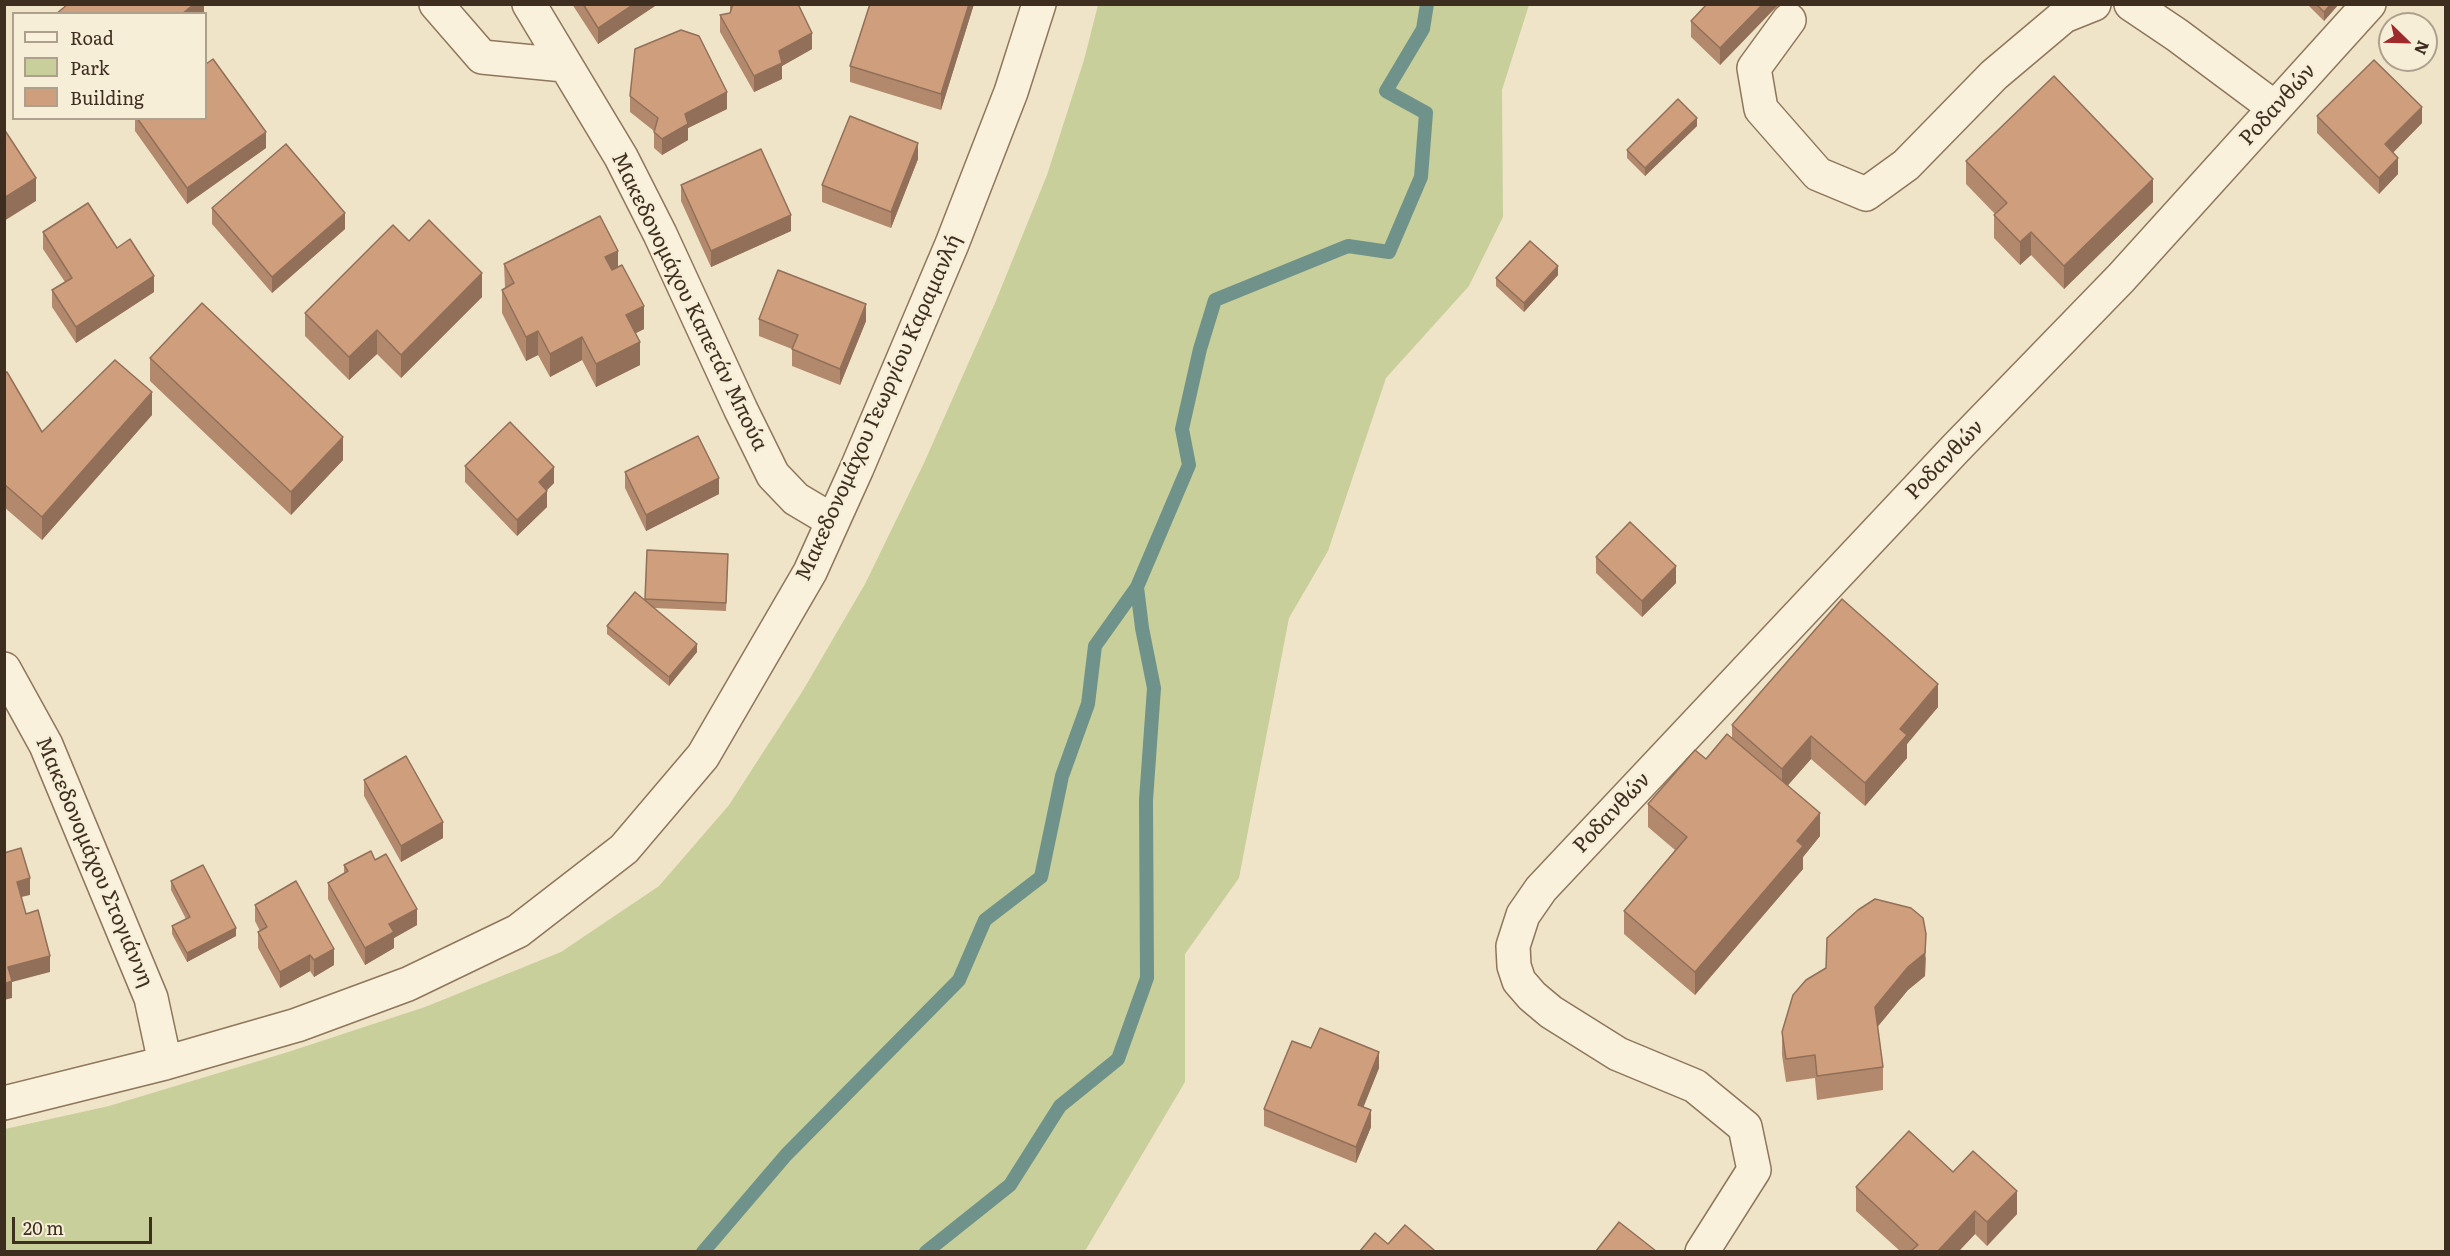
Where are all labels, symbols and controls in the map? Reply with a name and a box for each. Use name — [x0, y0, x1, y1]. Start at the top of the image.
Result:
legend — [12, 12, 207, 120]
north arrow — [2378, 12, 2438, 72]
text: Road — [70, 24, 114, 51]
text: N — [2409, 37, 2436, 59]
text: Park — [70, 54, 109, 81]
street label: Ροδανθών — [2235, 59, 2321, 151]
text: Building — [70, 84, 144, 111]
street label: Μακεδονομάχου Καπετάν Μπούα — [606, 149, 772, 455]
street label: Μακεδονομάχου Γεωργίου Καραμανλή — [791, 231, 967, 585]
street label: Ροδανθών — [1901, 415, 1989, 505]
street label: Μακεδονομάχου Στογιάννη — [30, 733, 158, 991]
street label: Ροδανθών — [1568, 767, 1656, 859]
scale bar — [15, 1205, 154, 1243]
text: 20 m — [23, 1214, 64, 1241]

